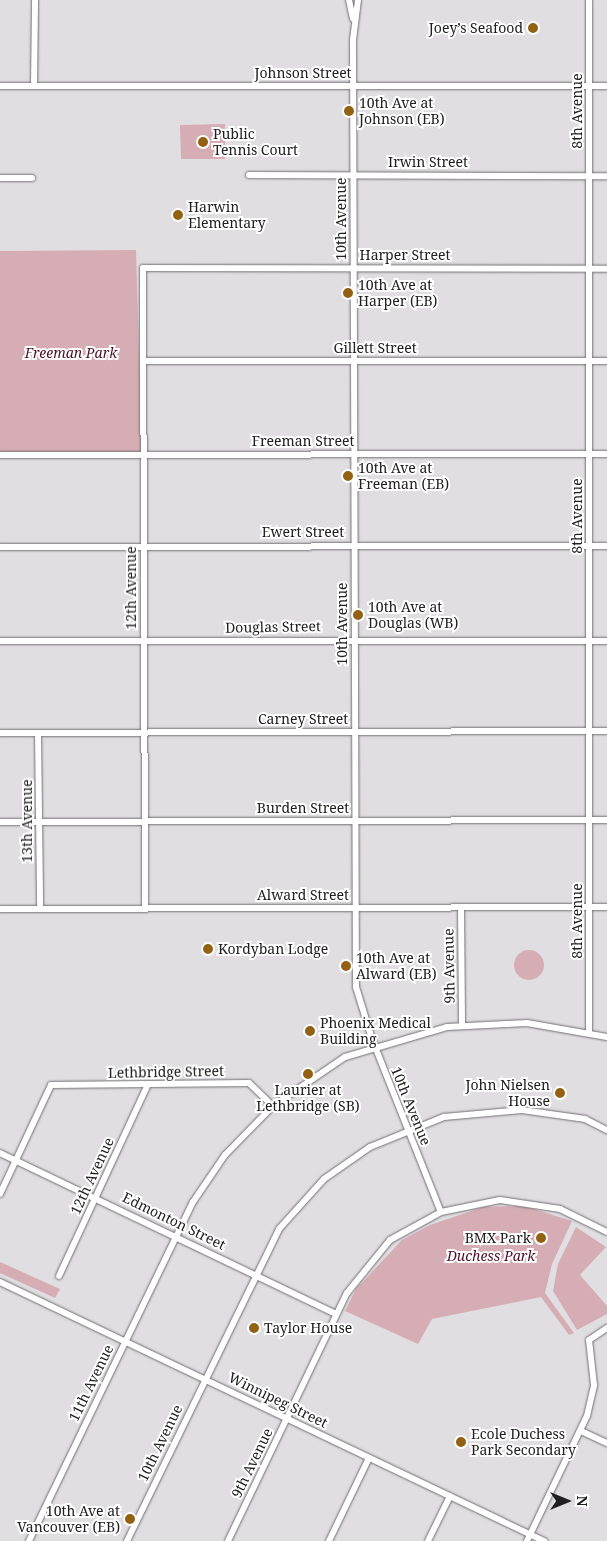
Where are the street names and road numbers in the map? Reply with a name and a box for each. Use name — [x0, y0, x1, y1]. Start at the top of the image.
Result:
street label: Johnson Street — [254, 65, 352, 81]
street label: 8th Avenue — [569, 73, 585, 149]
street label: Irwin Street — [388, 154, 468, 170]
street label: 10th Avenue — [333, 177, 349, 261]
street label: Harper Street — [360, 247, 450, 263]
street label: Gillett Street — [333, 340, 417, 356]
street label: Freeman Street — [252, 433, 354, 449]
street label: 8th Avenue — [569, 478, 585, 554]
street label: Ewert Street — [262, 524, 344, 540]
street label: 12th Avenue — [123, 546, 139, 630]
street label: 10th Avenue — [334, 582, 350, 666]
street label: Douglas Street — [225, 618, 321, 636]
street label: Carney Street — [258, 711, 348, 727]
street label: 13th Avenue — [19, 779, 35, 863]
street label: Burden Street — [257, 800, 349, 816]
street label: 8th Avenue — [569, 883, 585, 959]
street label: Alward Street — [257, 887, 349, 903]
street label: 9th Avenue — [440, 928, 458, 1004]
street label: Lethbridge Street — [108, 1063, 224, 1081]
street label: 10th Avenue — [388, 1064, 434, 1148]
street label: 12th Avenue — [67, 1135, 117, 1217]
street label: Edmonton Street — [120, 1189, 228, 1253]
street label: 11th Avenue — [65, 1342, 117, 1424]
street label: Winnipeg Street — [226, 1369, 330, 1431]
street label: 10th Avenue — [134, 1402, 186, 1484]
street label: 9th Avenue — [228, 1425, 276, 1501]

